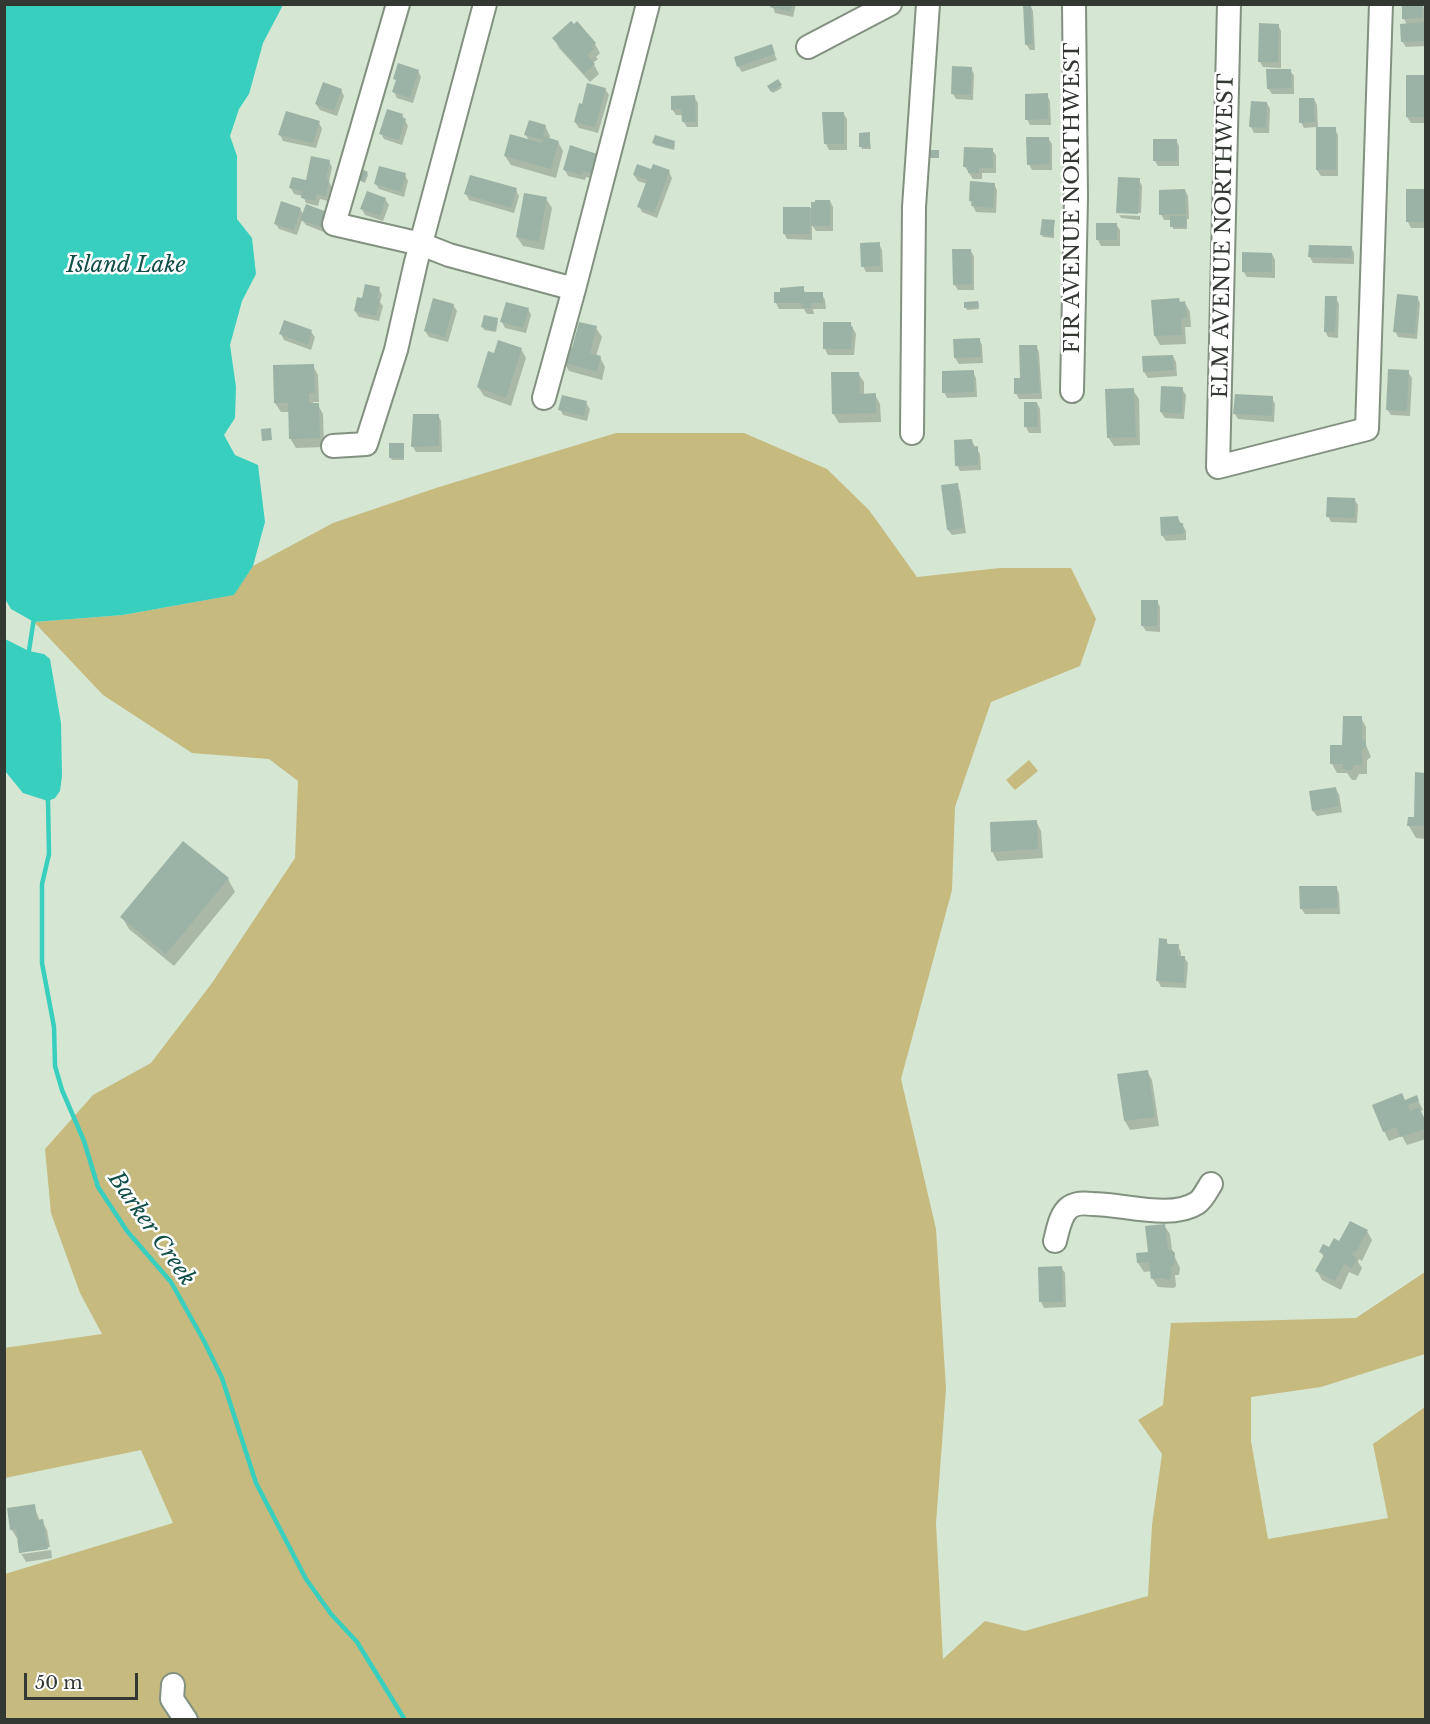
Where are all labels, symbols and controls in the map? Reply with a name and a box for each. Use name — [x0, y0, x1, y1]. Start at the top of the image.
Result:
street label: FIR AVENUE NORTHWEST — [1060, 43, 1086, 353]
street label: ELM AVENUE NORTHWEST — [1209, 73, 1239, 399]
water label: Island Lake — [66, 253, 186, 279]
water label: Barker Creek — [102, 1167, 200, 1291]
scale bar — [27, 1661, 141, 1699]
text: 50 m — [35, 1672, 83, 1694]

